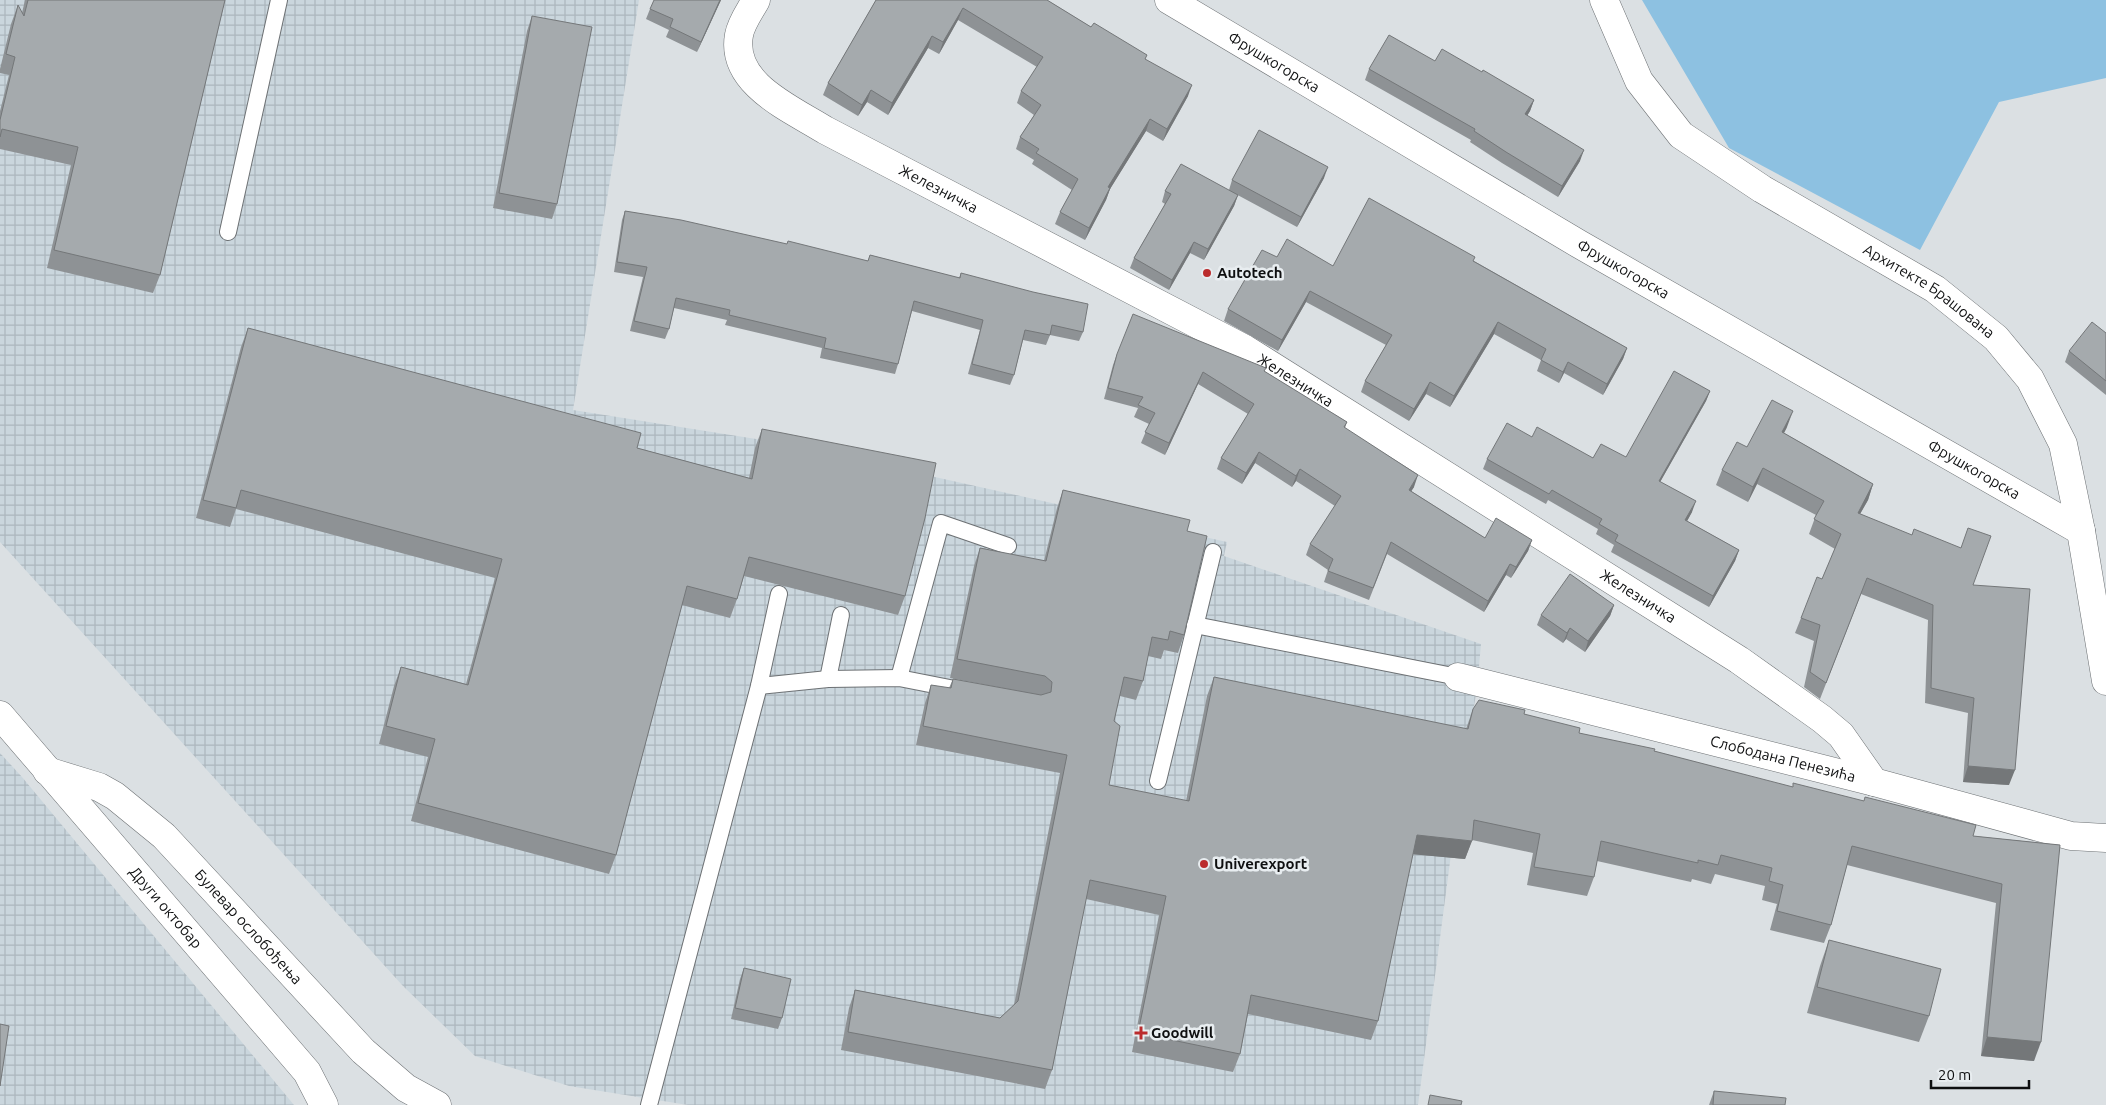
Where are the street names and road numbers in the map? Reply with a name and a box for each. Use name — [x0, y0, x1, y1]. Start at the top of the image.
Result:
street label: Фрушкогорска — [1225, 28, 1323, 96]
street label: Железничка — [896, 161, 981, 216]
street label: Фрушкогорска — [1574, 236, 1673, 302]
street label: Архитекте Брашована — [1861, 240, 1998, 341]
street label: Железничка — [1254, 350, 1336, 410]
street label: Фрушкогорска — [1925, 436, 2023, 502]
street label: Железничка — [1597, 566, 1679, 626]
street label: Слободана Пенезића — [1709, 732, 1857, 785]
street label: Други октобар — [126, 863, 206, 952]
street label: Булевар ослобођења — [191, 866, 306, 987]

